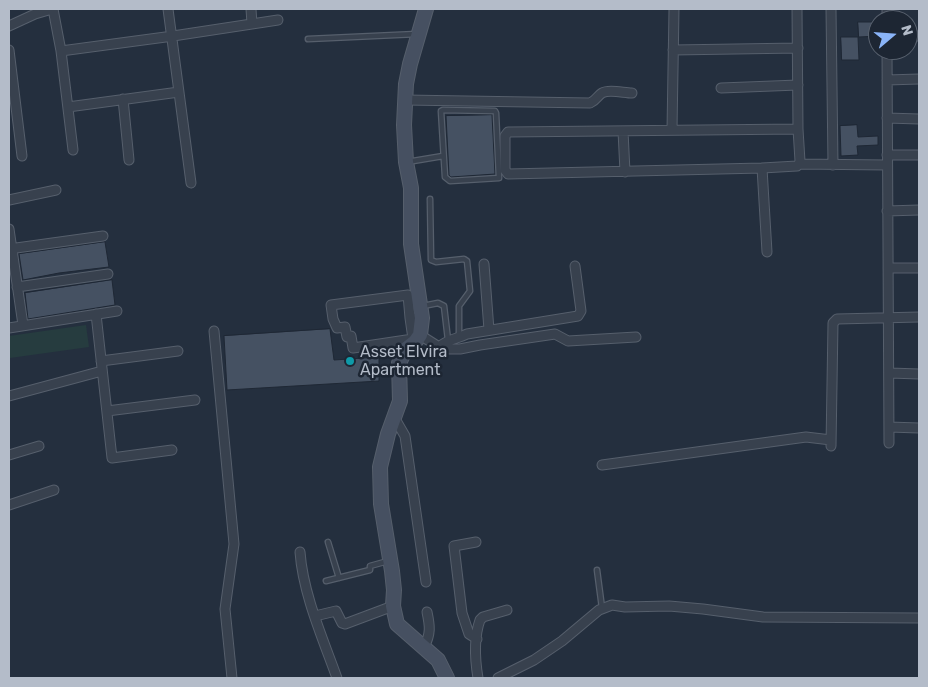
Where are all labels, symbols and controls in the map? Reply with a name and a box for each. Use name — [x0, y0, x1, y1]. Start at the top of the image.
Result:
north arrow — [868, 10, 918, 60]
text: N — [897, 23, 916, 38]
place label: Asset Elvira Apartment — [360, 342, 447, 380]
marker: Asset Elvira Apartment — [344, 355, 356, 367]

